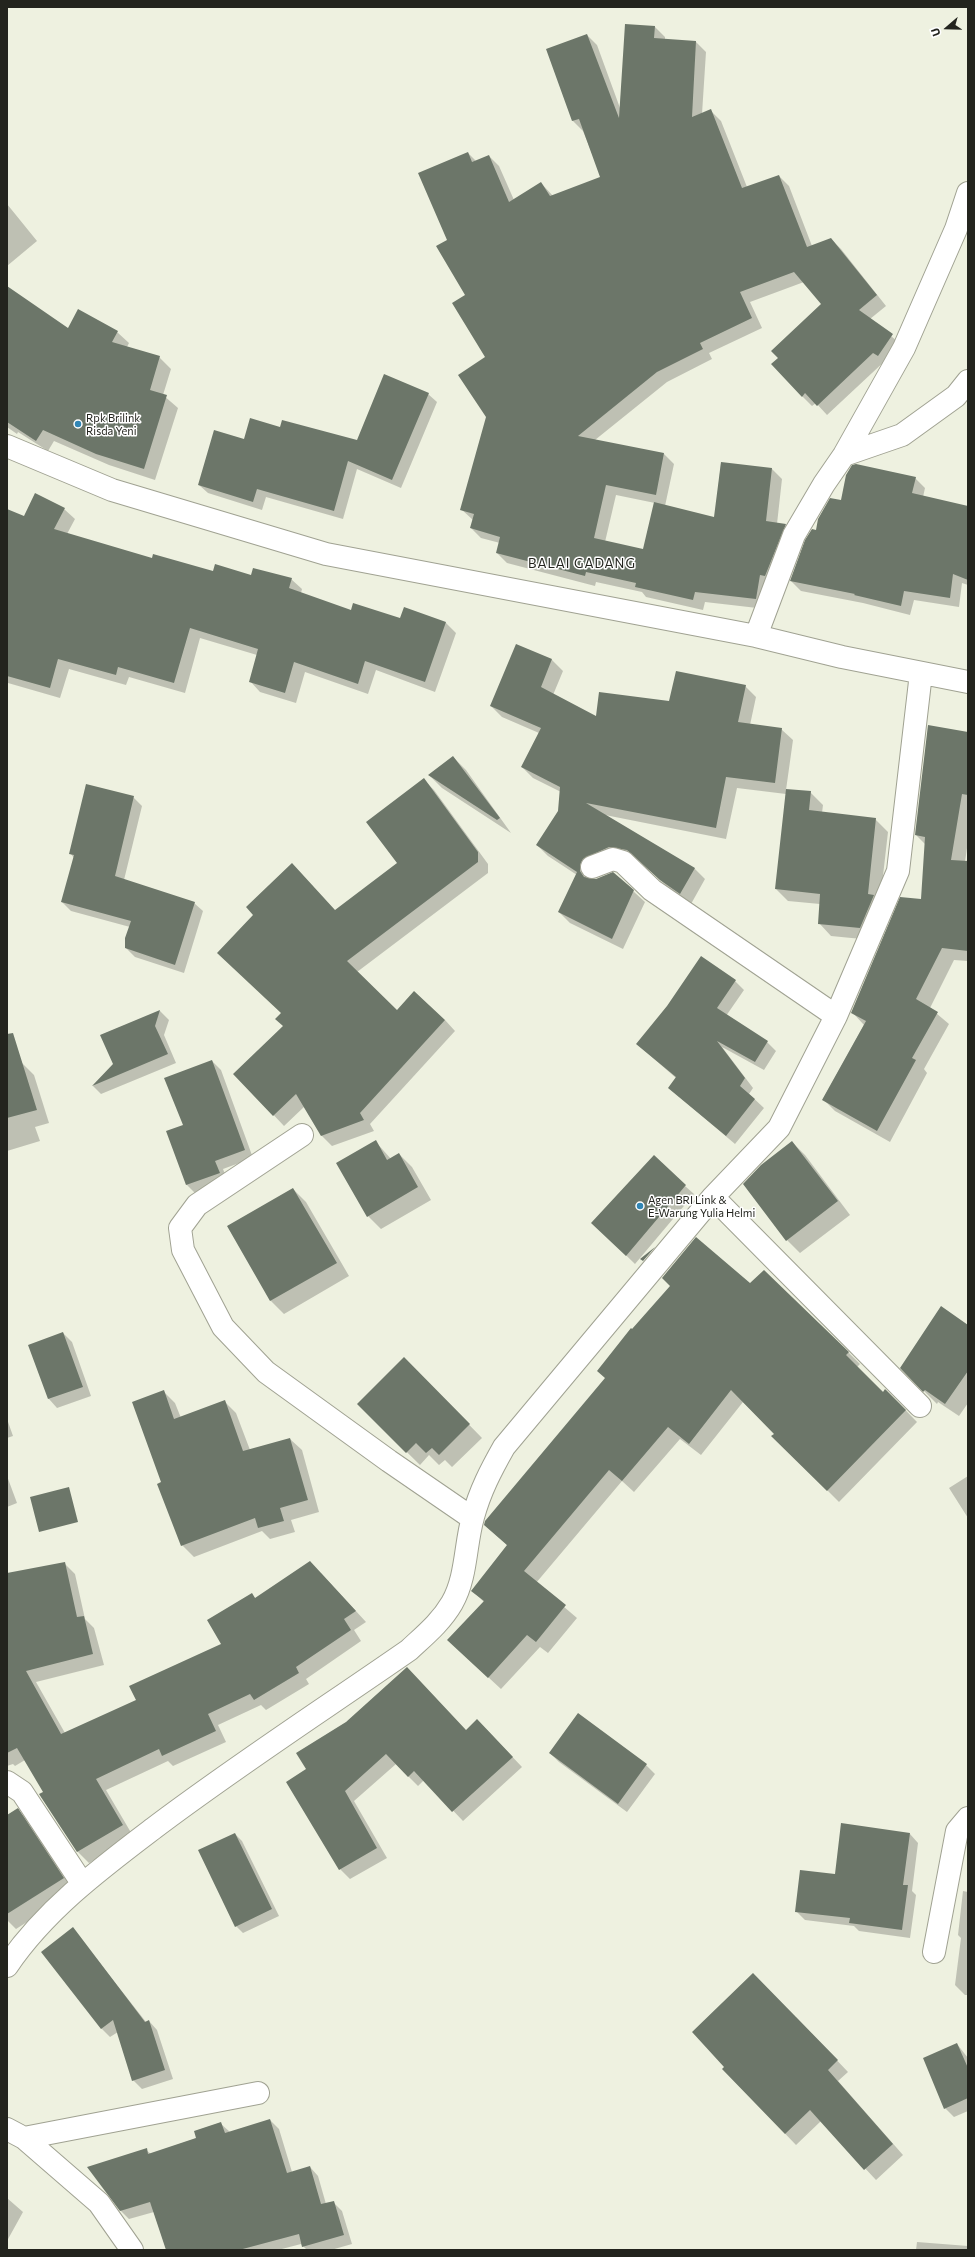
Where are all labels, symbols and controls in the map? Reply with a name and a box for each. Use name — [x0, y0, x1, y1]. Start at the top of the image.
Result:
north arrow — [927, 8, 967, 48]
text: U — [928, 26, 943, 38]
place label: Rpk Brilink Risda Yeni — [86, 411, 140, 437]
marker: Rpk Brilink Risda Yeni — [73, 419, 83, 429]
district label: BALAI GADANG — [528, 556, 636, 572]
place label: Agen BRI Link & E-Warung Yulia Helmi — [648, 1193, 755, 1219]
marker: Agen BRI Link & E-Warung Yulia Helmi — [635, 1201, 645, 1211]

